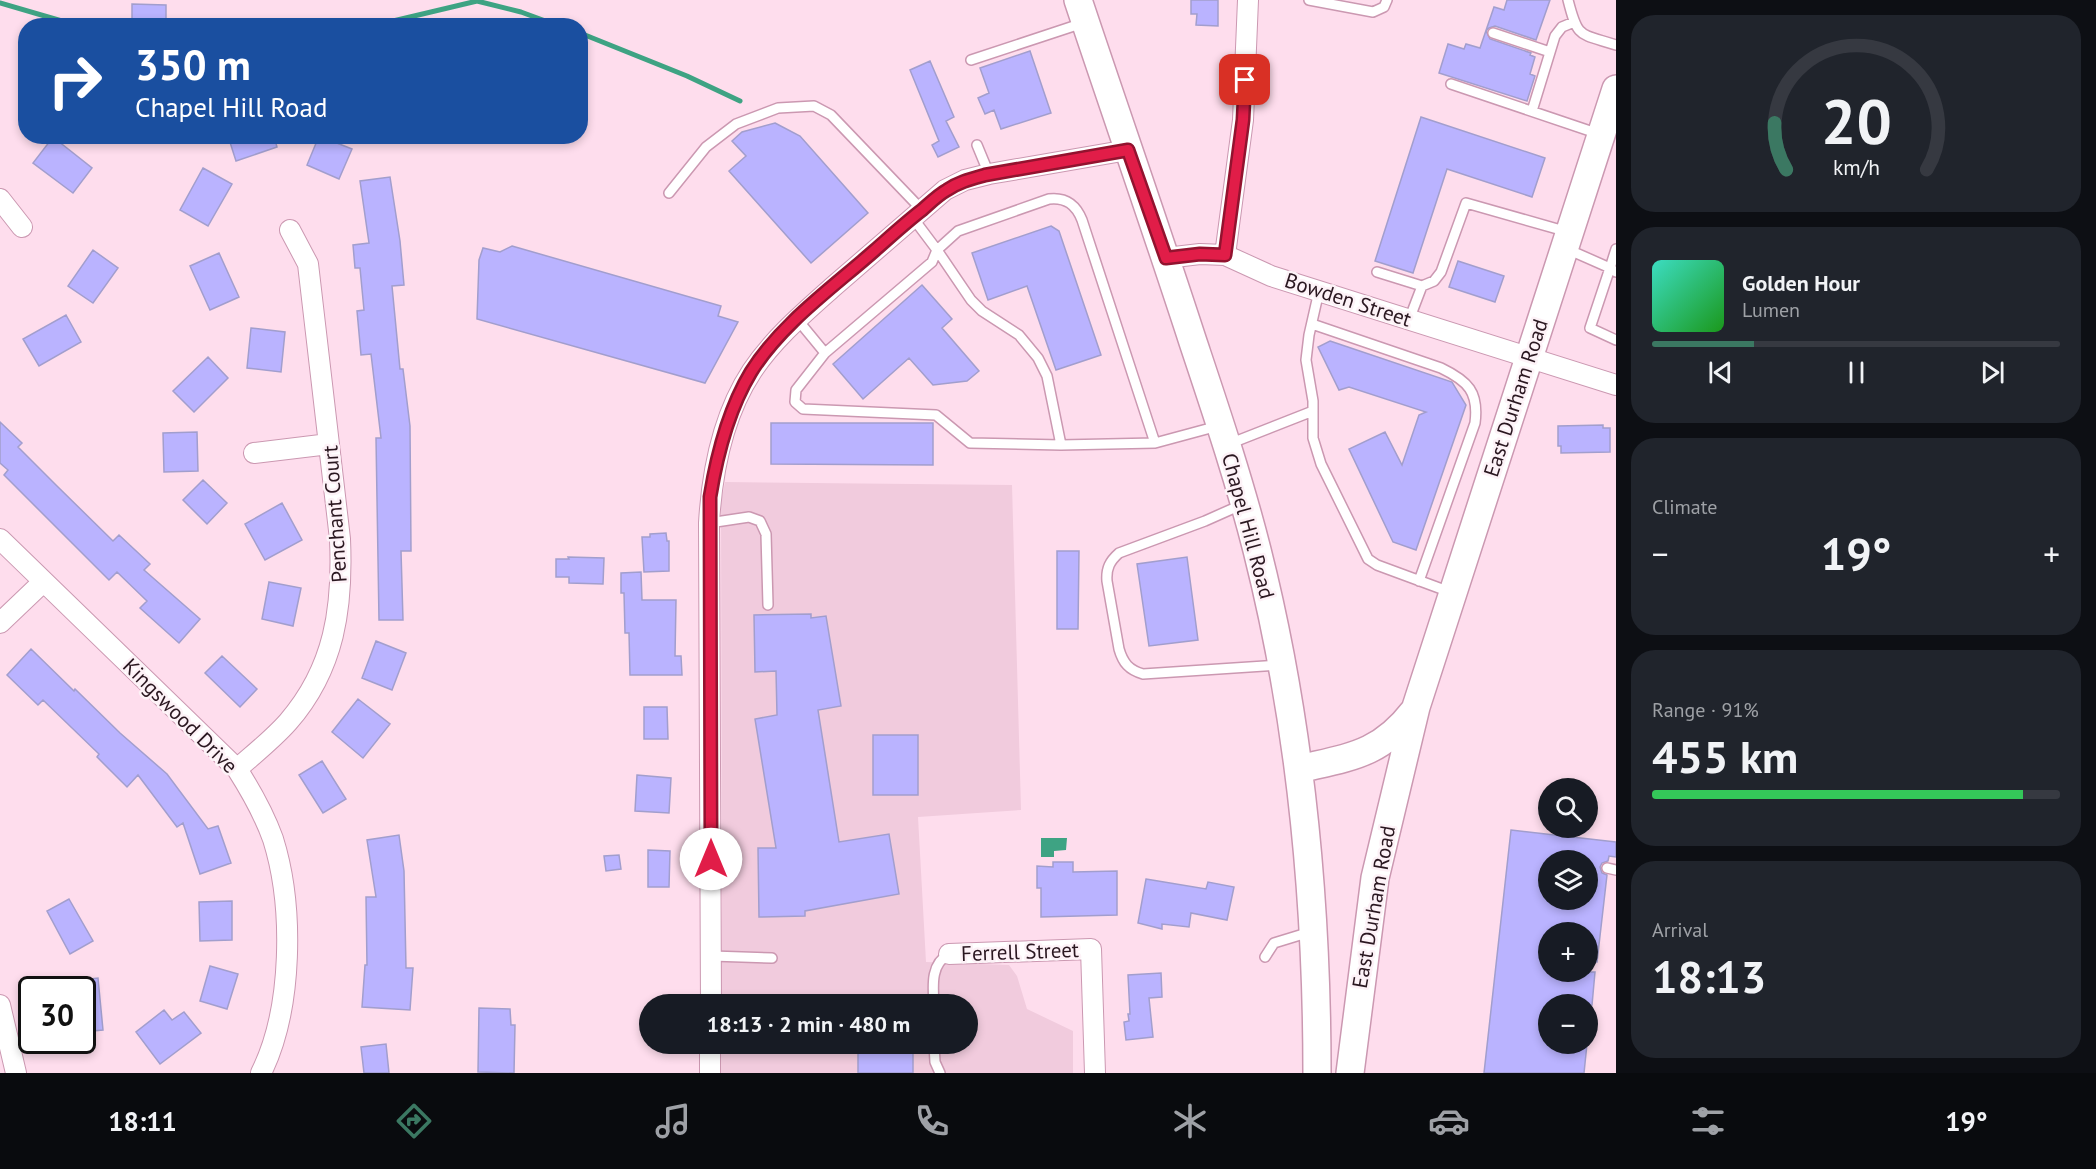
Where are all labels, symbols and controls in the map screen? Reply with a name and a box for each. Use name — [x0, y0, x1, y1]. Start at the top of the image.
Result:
text: 350 m — [135, 37, 251, 92]
icon: right — [36, 42, 114, 120]
pin — [1219, 54, 1270, 105]
icon: arrive — [1228, 63, 1261, 96]
text: 20 — [1821, 80, 1891, 161]
text: Chapel Hill Road — [135, 90, 328, 124]
text: km/h — [1832, 154, 1879, 182]
street label: Bowden Street — [1281, 266, 1415, 333]
text: Golden Hour — [1742, 269, 1860, 297]
text: Lumen — [1742, 297, 1800, 323]
street label: East Durham Road — [1477, 315, 1554, 480]
icon: previous — [1704, 356, 1737, 389]
icon: pause — [1840, 356, 1873, 389]
icon: next — [1976, 356, 2009, 389]
street label: Penchant Court — [316, 445, 353, 584]
street label: Chapel Hill Road — [1216, 450, 1281, 602]
text: Climate — [1652, 494, 1718, 520]
text: 19° — [1821, 524, 1891, 582]
text: − — [1652, 532, 1669, 575]
text: + — [2043, 532, 2060, 575]
street label: Kingswood Drive — [117, 652, 244, 779]
text: Range · 91% — [1652, 697, 1759, 723]
text: 455 km — [1652, 727, 1798, 785]
map controls — [1538, 778, 1598, 1054]
button: search — [1538, 778, 1598, 838]
street label: East Durham Road — [1346, 824, 1401, 990]
position arrow — [679, 827, 743, 891]
button: layers — [1538, 850, 1598, 910]
text: Arrival — [1652, 917, 1708, 943]
button: + — [1538, 922, 1598, 982]
street label: Ferrell Street — [961, 936, 1079, 967]
text: 18:13 — [1652, 947, 1766, 1005]
speed limit sign: 30 — [18, 976, 96, 1054]
button: − — [1538, 994, 1598, 1054]
text: 18:13 · 2 min · 480 m — [707, 1010, 910, 1038]
icon: directions — [393, 1100, 435, 1142]
icon: music — [652, 1100, 694, 1142]
icon: phone — [911, 1100, 953, 1142]
icon: climate — [1169, 1100, 1211, 1142]
icon: car — [1428, 1100, 1470, 1142]
icon: filters — [1687, 1100, 1729, 1142]
text: 18:11 — [108, 1104, 177, 1138]
text: 19° — [1945, 1104, 1988, 1138]

